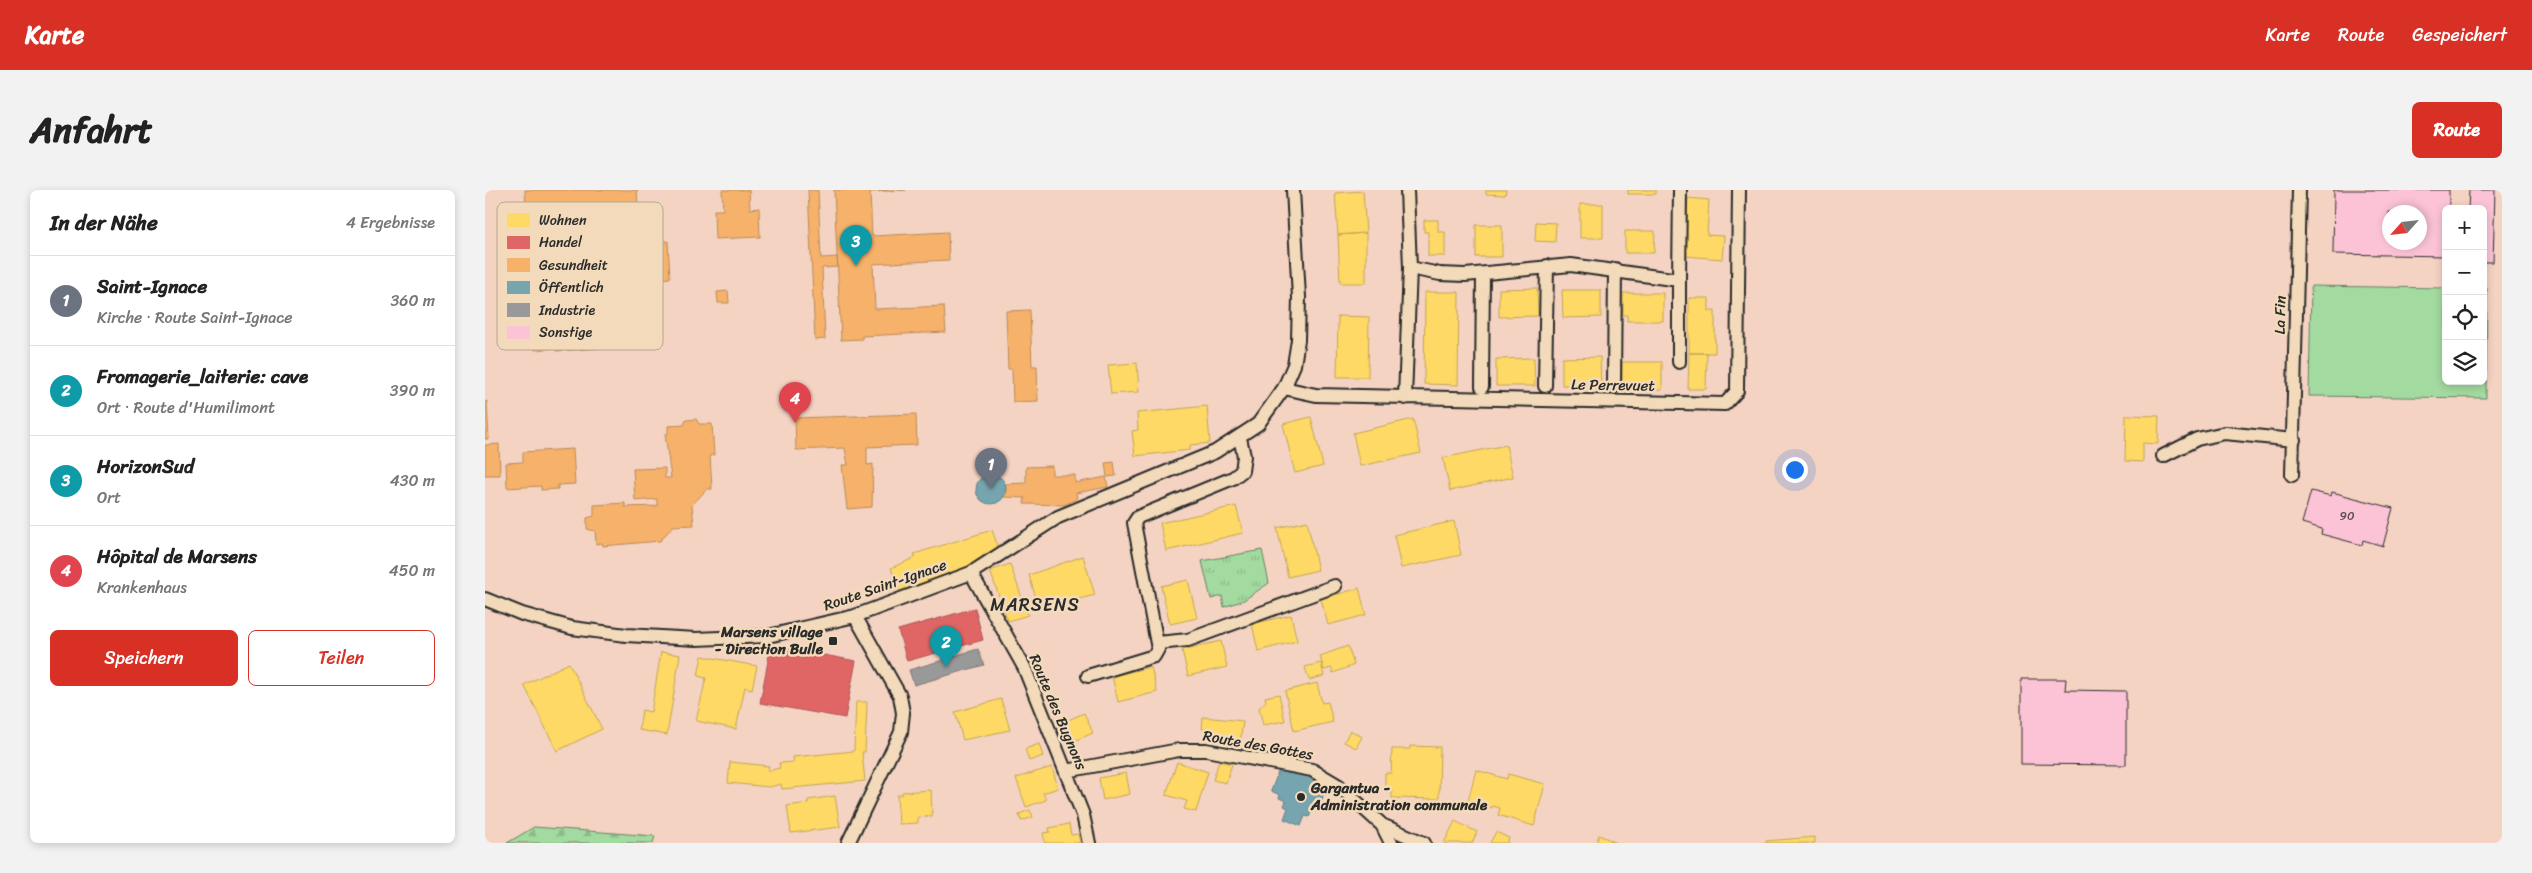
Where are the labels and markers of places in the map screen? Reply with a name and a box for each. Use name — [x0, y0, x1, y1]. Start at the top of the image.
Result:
pin: 3 — [840, 225, 872, 266]
pin: 4 — [779, 382, 811, 423]
pin: 1 — [975, 448, 1007, 489]
place label: Marsens village - Direction Bulle — [715, 619, 824, 662]
pin: 2 — [930, 626, 962, 667]
marker: Marsens village - Direction Bulle — [827, 635, 839, 647]
place label: Gargantua - Administration communale — [1310, 775, 1488, 818]
marker: Gargantua - Administration communale — [1295, 791, 1307, 803]

